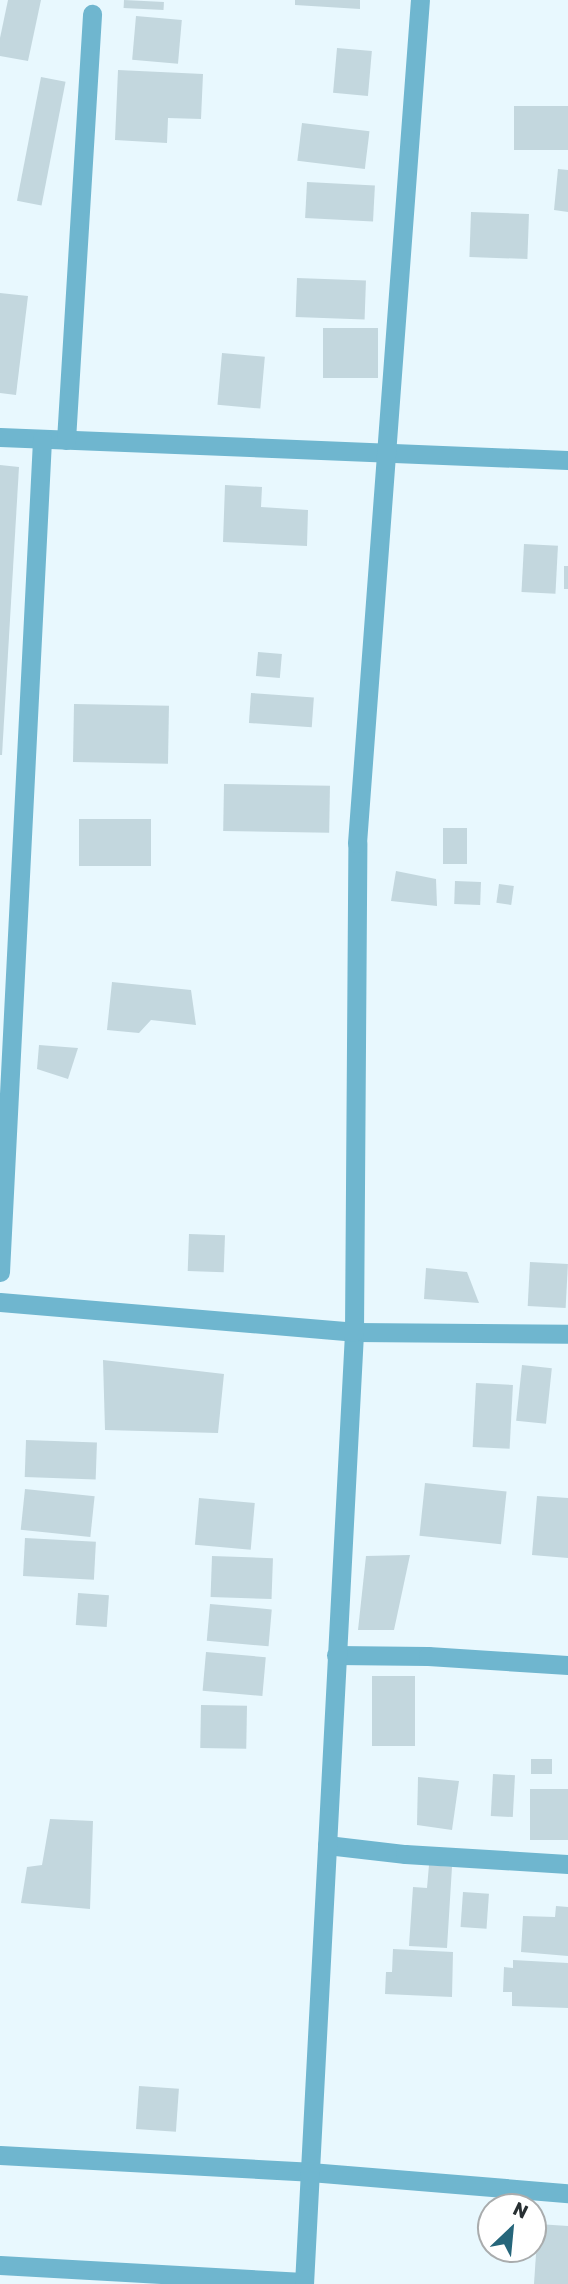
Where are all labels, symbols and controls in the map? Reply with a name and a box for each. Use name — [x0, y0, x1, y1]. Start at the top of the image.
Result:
north arrow — [477, 2193, 547, 2263]
text: N — [509, 2197, 532, 2224]

